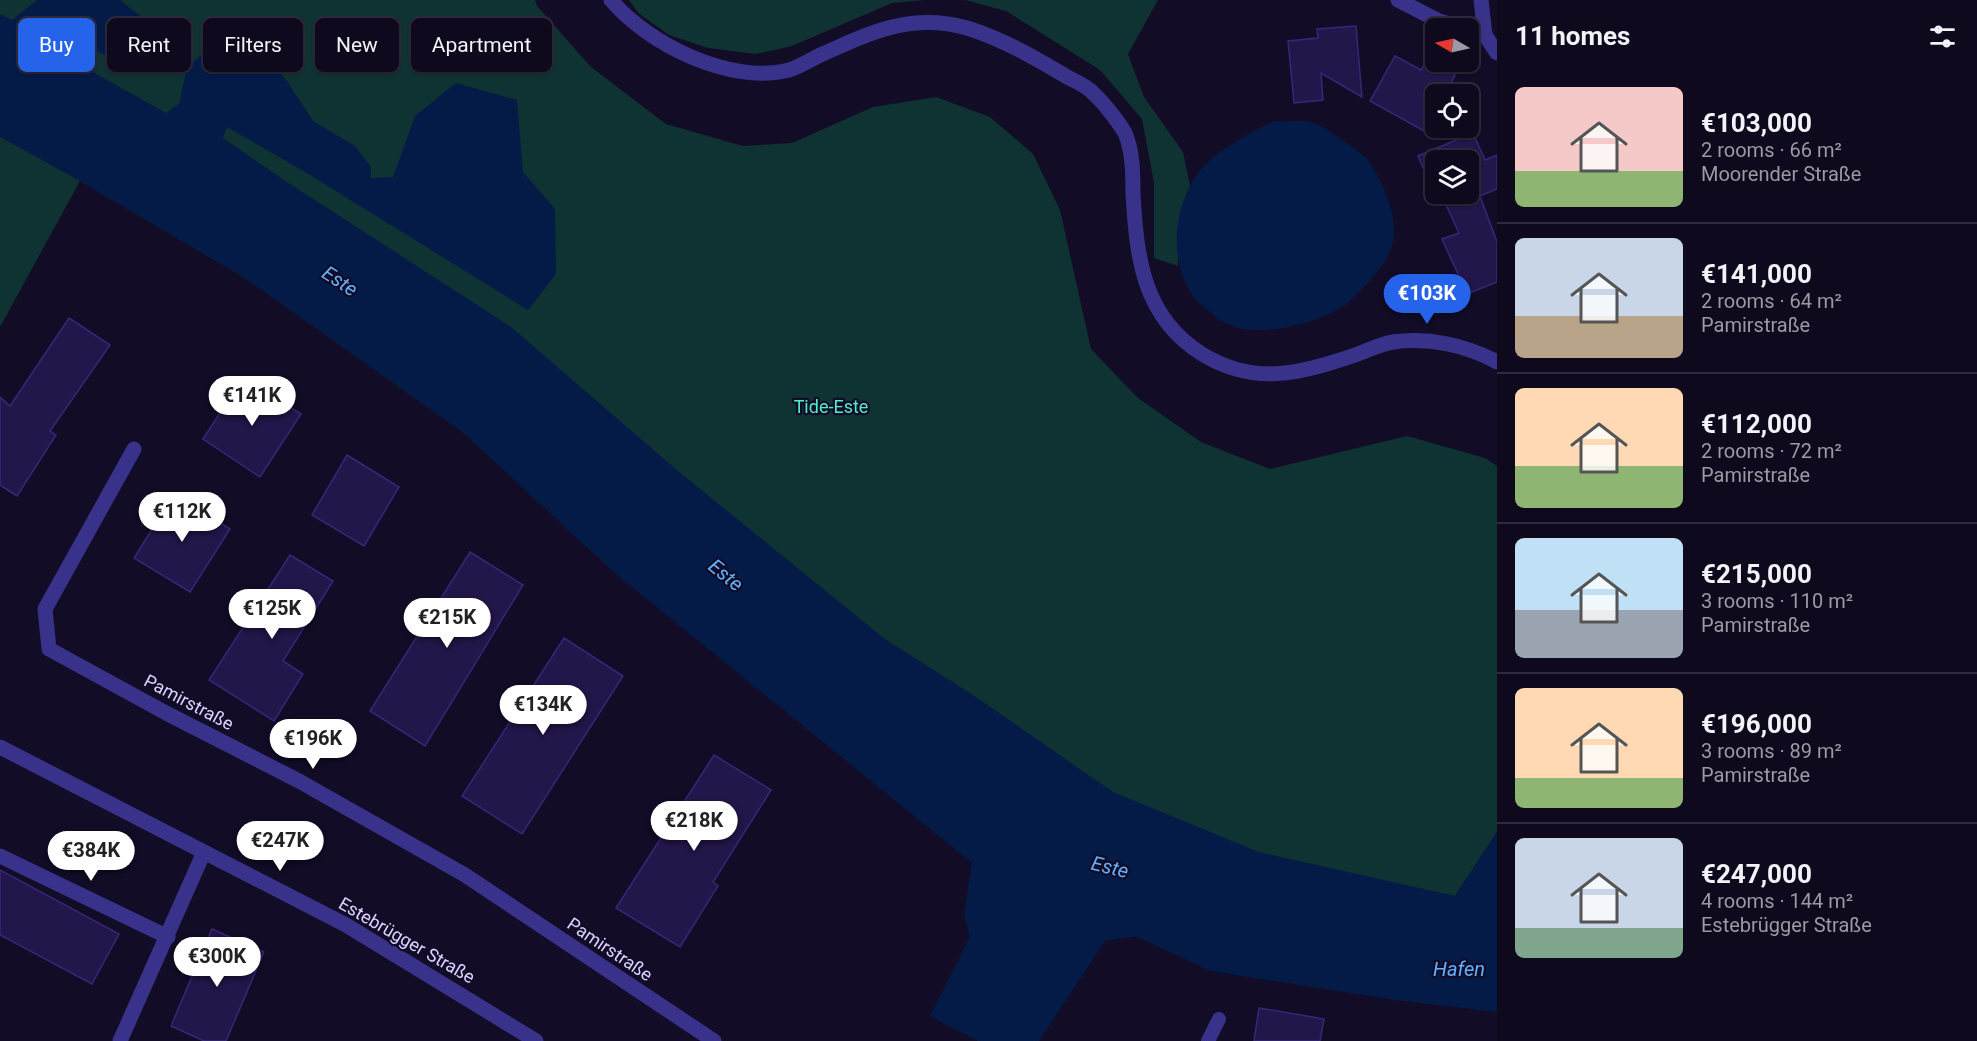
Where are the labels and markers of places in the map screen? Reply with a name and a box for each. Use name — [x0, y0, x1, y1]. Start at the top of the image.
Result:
pin: €103K — [1385, 274, 1469, 325]
pin: €141K — [210, 376, 294, 427]
pin: €112K — [140, 492, 224, 543]
pin: €125K — [230, 589, 314, 640]
pin: €215K — [405, 598, 489, 649]
pin: €134K — [501, 685, 585, 736]
pin: €196K — [271, 719, 355, 770]
pin: €218K — [652, 801, 736, 852]
pin: €247K — [238, 821, 322, 872]
pin: €384K — [49, 831, 133, 882]
pin: €300K — [175, 937, 259, 988]

